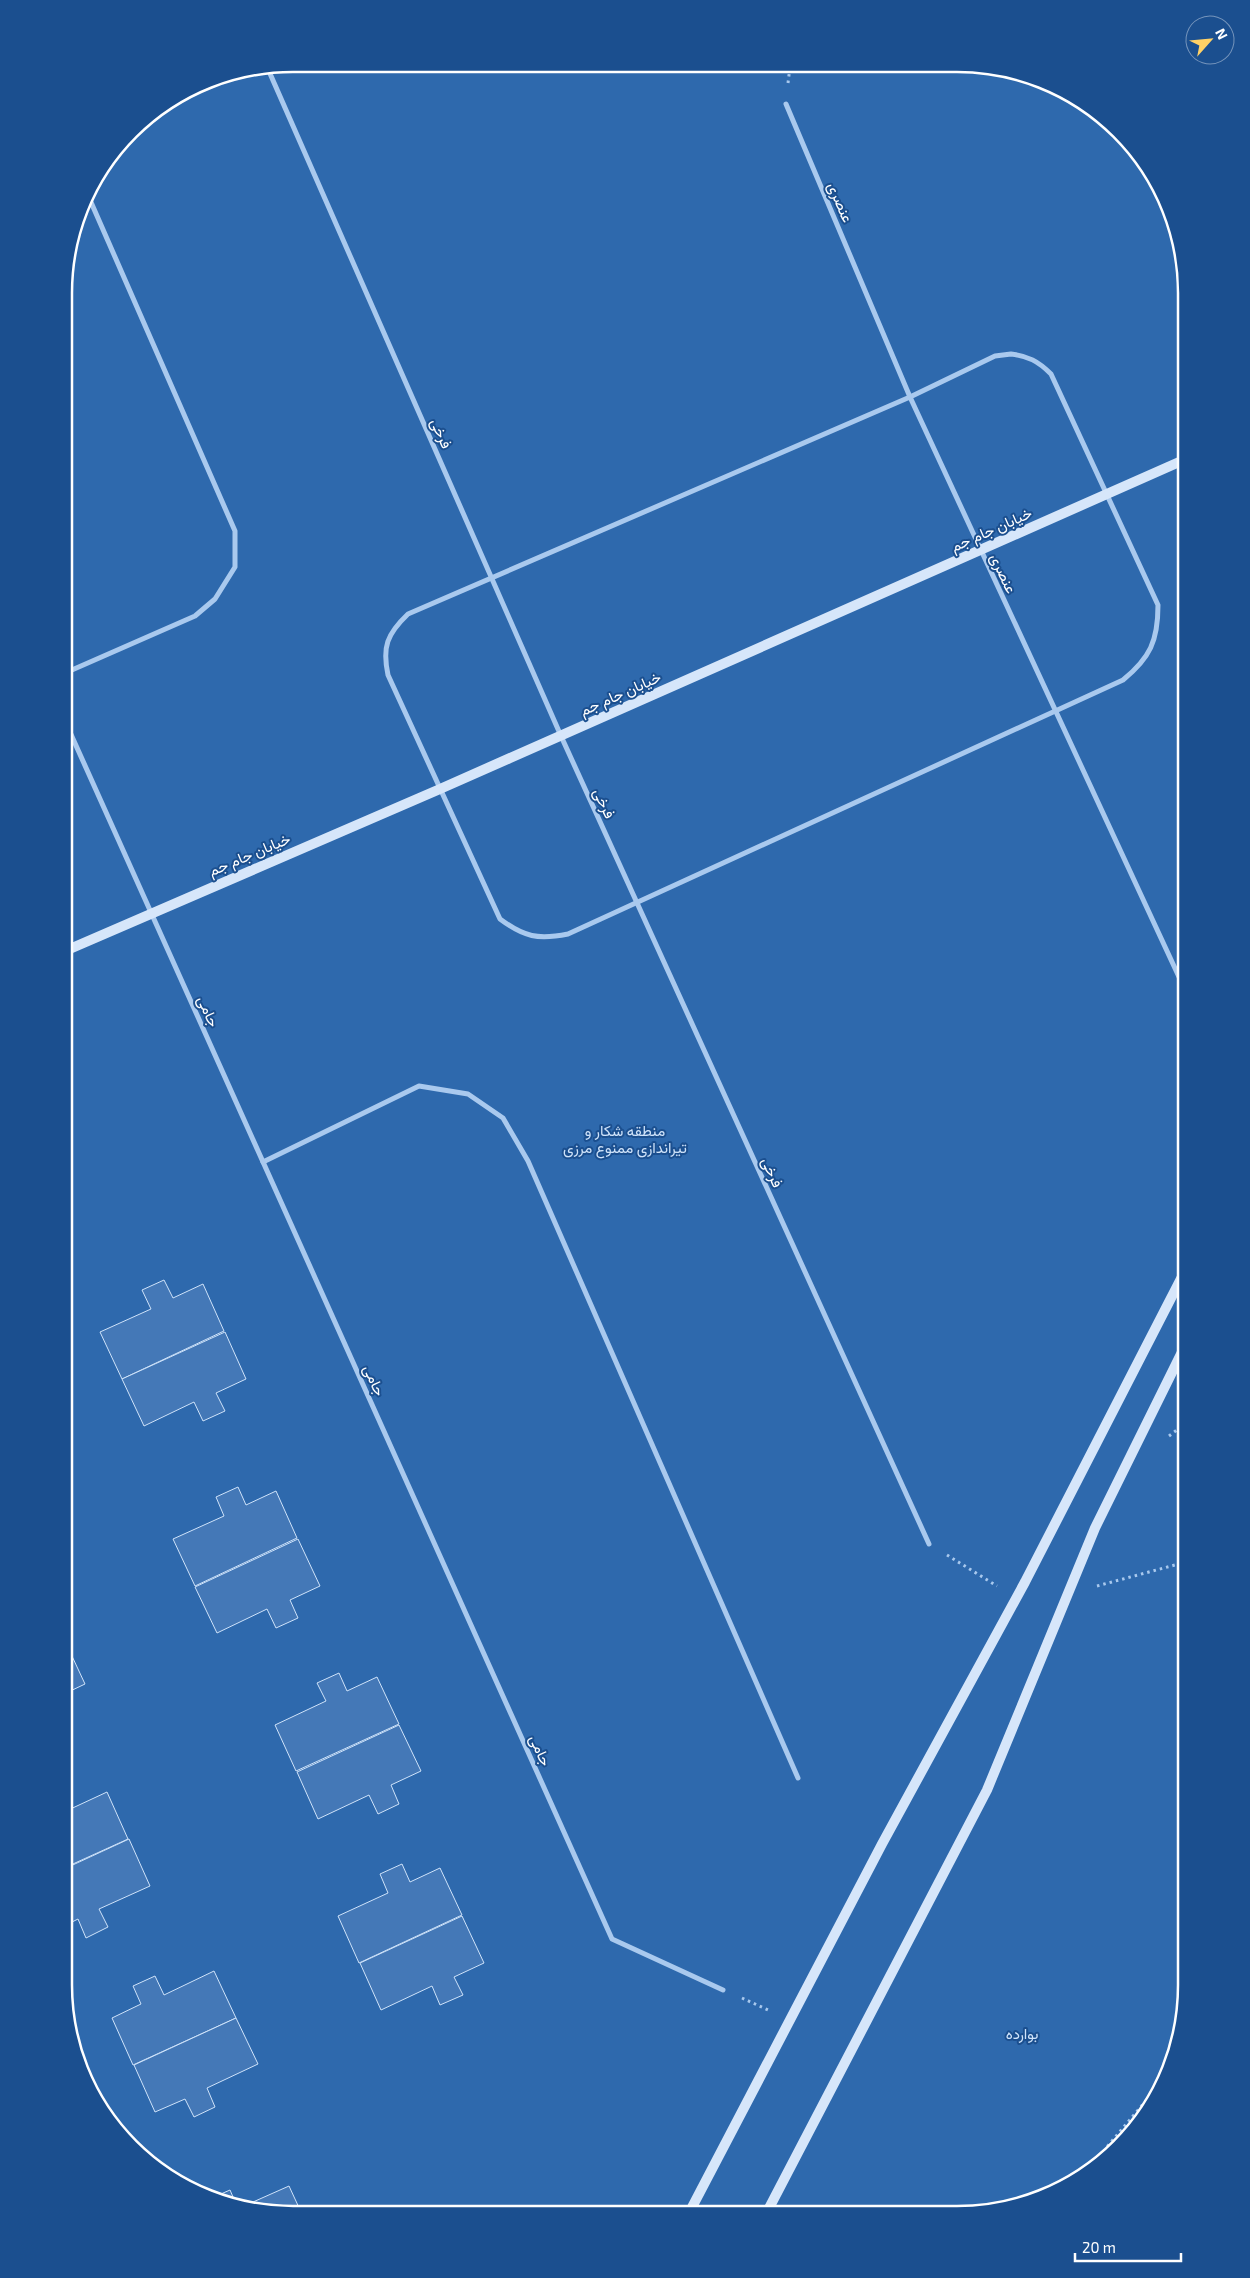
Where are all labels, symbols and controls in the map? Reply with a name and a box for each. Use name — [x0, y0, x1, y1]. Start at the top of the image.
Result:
north arrow — [1185, 15, 1235, 65]
text: N — [1212, 26, 1232, 42]
street label: عنصری — [823, 179, 858, 226]
street label: فرخی — [426, 415, 457, 452]
street label: خیابان جام جم — [948, 503, 1035, 557]
street label: عنصری — [985, 550, 1021, 597]
street label: خیابان جام جم — [577, 667, 664, 721]
street label: فرخی — [588, 785, 620, 822]
street label: خیابان جام جم — [205, 829, 293, 881]
street label: جامی — [192, 993, 224, 1030]
park label: منطقه شکار و تیراندازی ممنوع مرزی — [563, 1121, 687, 1159]
street label: فرخی — [757, 1154, 788, 1191]
street label: جامی — [358, 1362, 390, 1399]
street label: جامی — [524, 1732, 556, 1769]
park label: بوارده — [1006, 2024, 1038, 2043]
scale bar — [1075, 2230, 1181, 2262]
text: 20 m — [1082, 2238, 1116, 2256]

